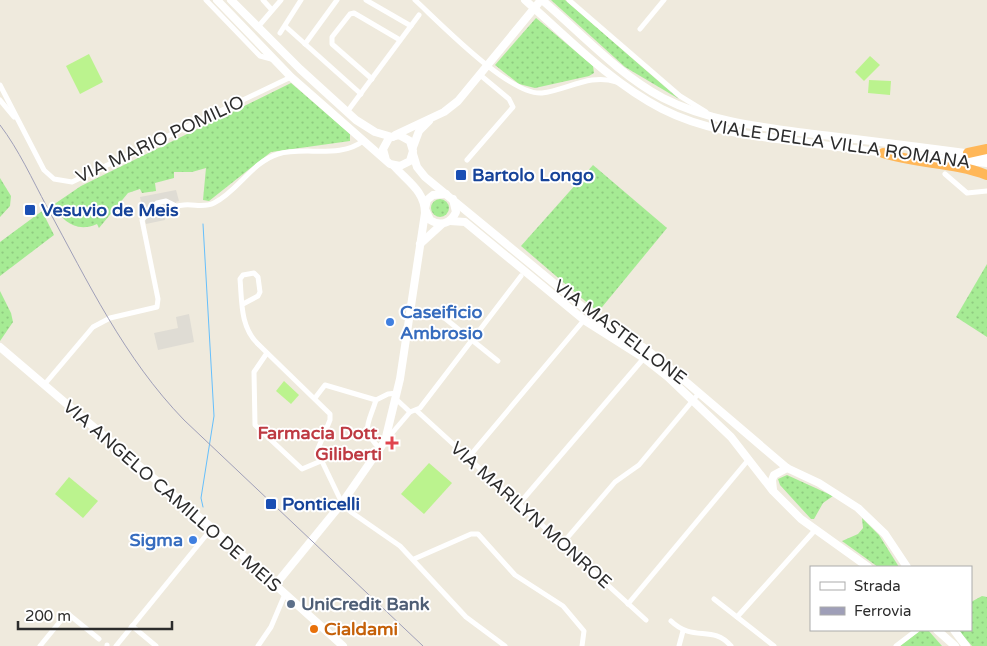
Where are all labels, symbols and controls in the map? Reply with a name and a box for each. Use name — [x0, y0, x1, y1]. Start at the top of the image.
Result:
street label: VIA MARIO POMILIO — [72, 90, 248, 188]
street label: VIALE DELLA VILLA ROMANA — [708, 115, 972, 173]
place label: Bartolo Longo — [472, 164, 594, 186]
marker: Bartolo Longo — [454, 168, 468, 182]
place label: Vesuvio de Meis — [41, 199, 179, 221]
marker: Vesuvio de Meis — [23, 203, 37, 217]
street label: VIA MASTELLONE — [549, 275, 691, 389]
place label: Caseificio Ambrosio — [400, 301, 483, 344]
marker: Caseificio Ambrosio — [384, 316, 396, 328]
street label: VIA ANGELO CAMILLO DE MEIS — [58, 395, 286, 597]
place label: Farmacia Dott. Giliberti — [257, 422, 382, 465]
marker: Farmacia Dott. Giliberti — [386, 437, 398, 449]
street label: VIA MARILYN MONROE — [446, 437, 616, 593]
place label: Ponticelli — [282, 493, 360, 515]
marker: Ponticelli — [264, 497, 278, 511]
place label: Sigma — [130, 529, 183, 551]
marker: Sigma — [187, 534, 199, 546]
legend — [810, 566, 972, 631]
text: Strada — [854, 577, 901, 595]
place label: UniCredit Bank — [301, 593, 430, 615]
scale bar — [18, 598, 171, 630]
marker: UniCredit Bank — [285, 598, 297, 610]
text: Ferrovia — [854, 602, 911, 620]
text: 200 m — [25, 607, 71, 625]
place label: Cialdami — [324, 618, 398, 640]
marker: Cialdami — [308, 623, 320, 635]

